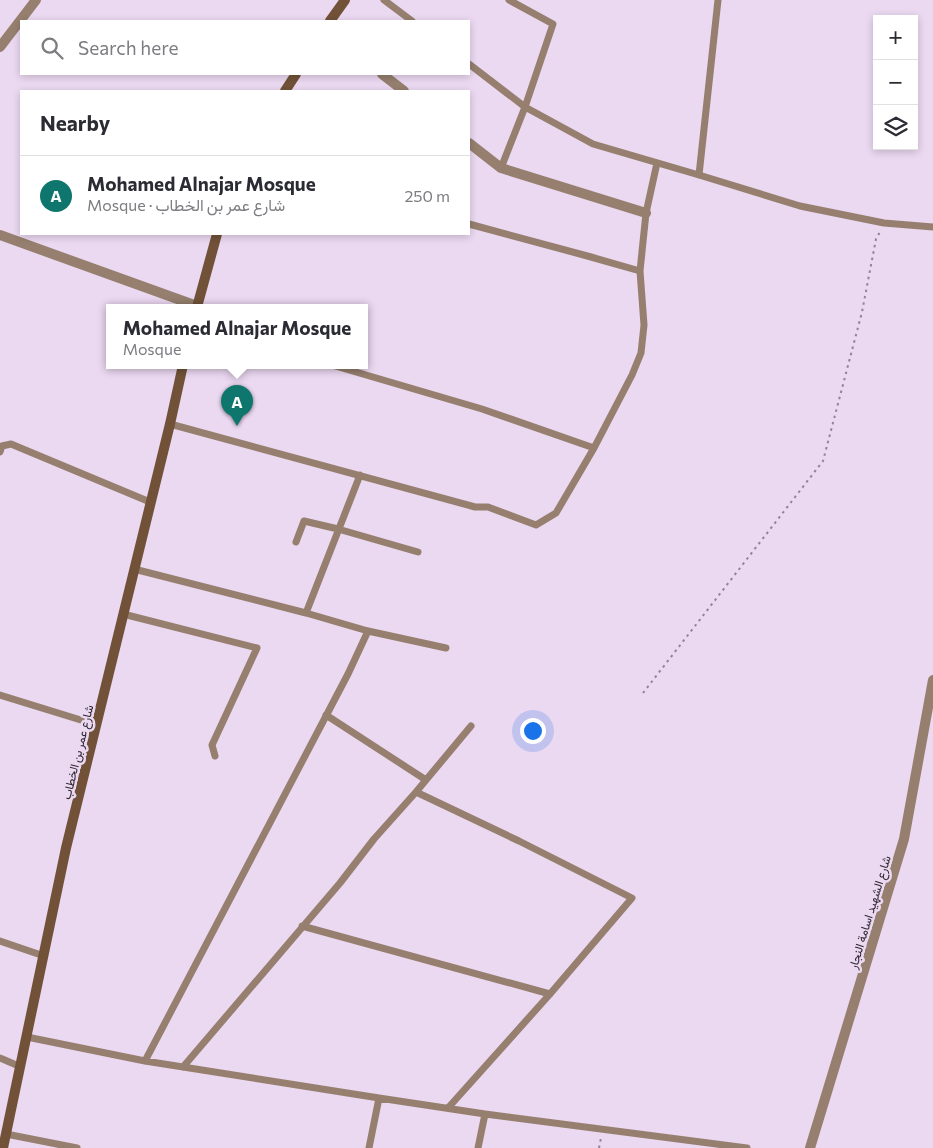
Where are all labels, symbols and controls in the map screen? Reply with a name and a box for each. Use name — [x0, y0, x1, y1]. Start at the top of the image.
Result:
map controls — [873, 15, 918, 150]
button: + — [873, 15, 918, 60]
search box — [20, 20, 470, 75]
icon: search — [38, 34, 66, 62]
text: Search here — [78, 36, 178, 59]
button: − — [873, 60, 918, 105]
button: layers — [873, 105, 918, 150]
text: Nearby — [40, 110, 110, 135]
text: Mohamed Alnajar Mosque — [87, 172, 316, 195]
text: A — [50, 186, 62, 205]
text: 250 m — [404, 186, 450, 205]
text: Mosque · شارع عمر بن الخطاب — [87, 195, 285, 214]
popup — [106, 304, 368, 369]
text: Mohamed Alnajar Mosque — [123, 316, 351, 339]
text: Mosque — [123, 339, 181, 358]
pin: A — [221, 385, 253, 426]
street label: شارع عمر بن الخطاب — [58, 703, 98, 802]
your location — [520, 718, 546, 744]
street label: شارع الشهيد اسامة النجار — [845, 854, 896, 972]

